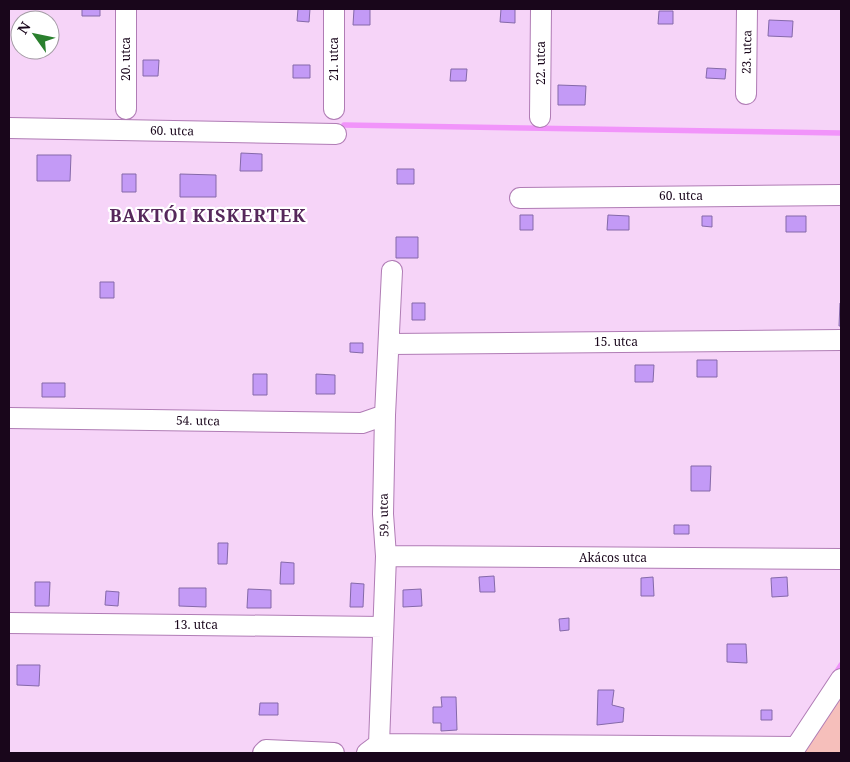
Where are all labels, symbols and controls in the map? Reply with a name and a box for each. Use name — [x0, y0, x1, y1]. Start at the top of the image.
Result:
north arrow — [10, 10, 60, 60]
text: N — [13, 18, 35, 37]
street label: 23. utca — [738, 30, 755, 74]
street label: 20. utca — [117, 37, 134, 81]
street label: 21. utca — [325, 37, 342, 81]
street label: 22. utca — [532, 41, 549, 85]
street label: 60. utca — [150, 122, 194, 139]
street label: 60. utca — [659, 187, 703, 204]
district label: BAKTÓI KISKERTEK — [110, 203, 306, 227]
street label: 15. utca — [594, 333, 638, 350]
street label: 54. utca — [176, 412, 220, 429]
street label: 59. utca — [375, 493, 392, 537]
street label: Akácos utca — [579, 549, 647, 566]
street label: 13. utca — [174, 616, 218, 633]

